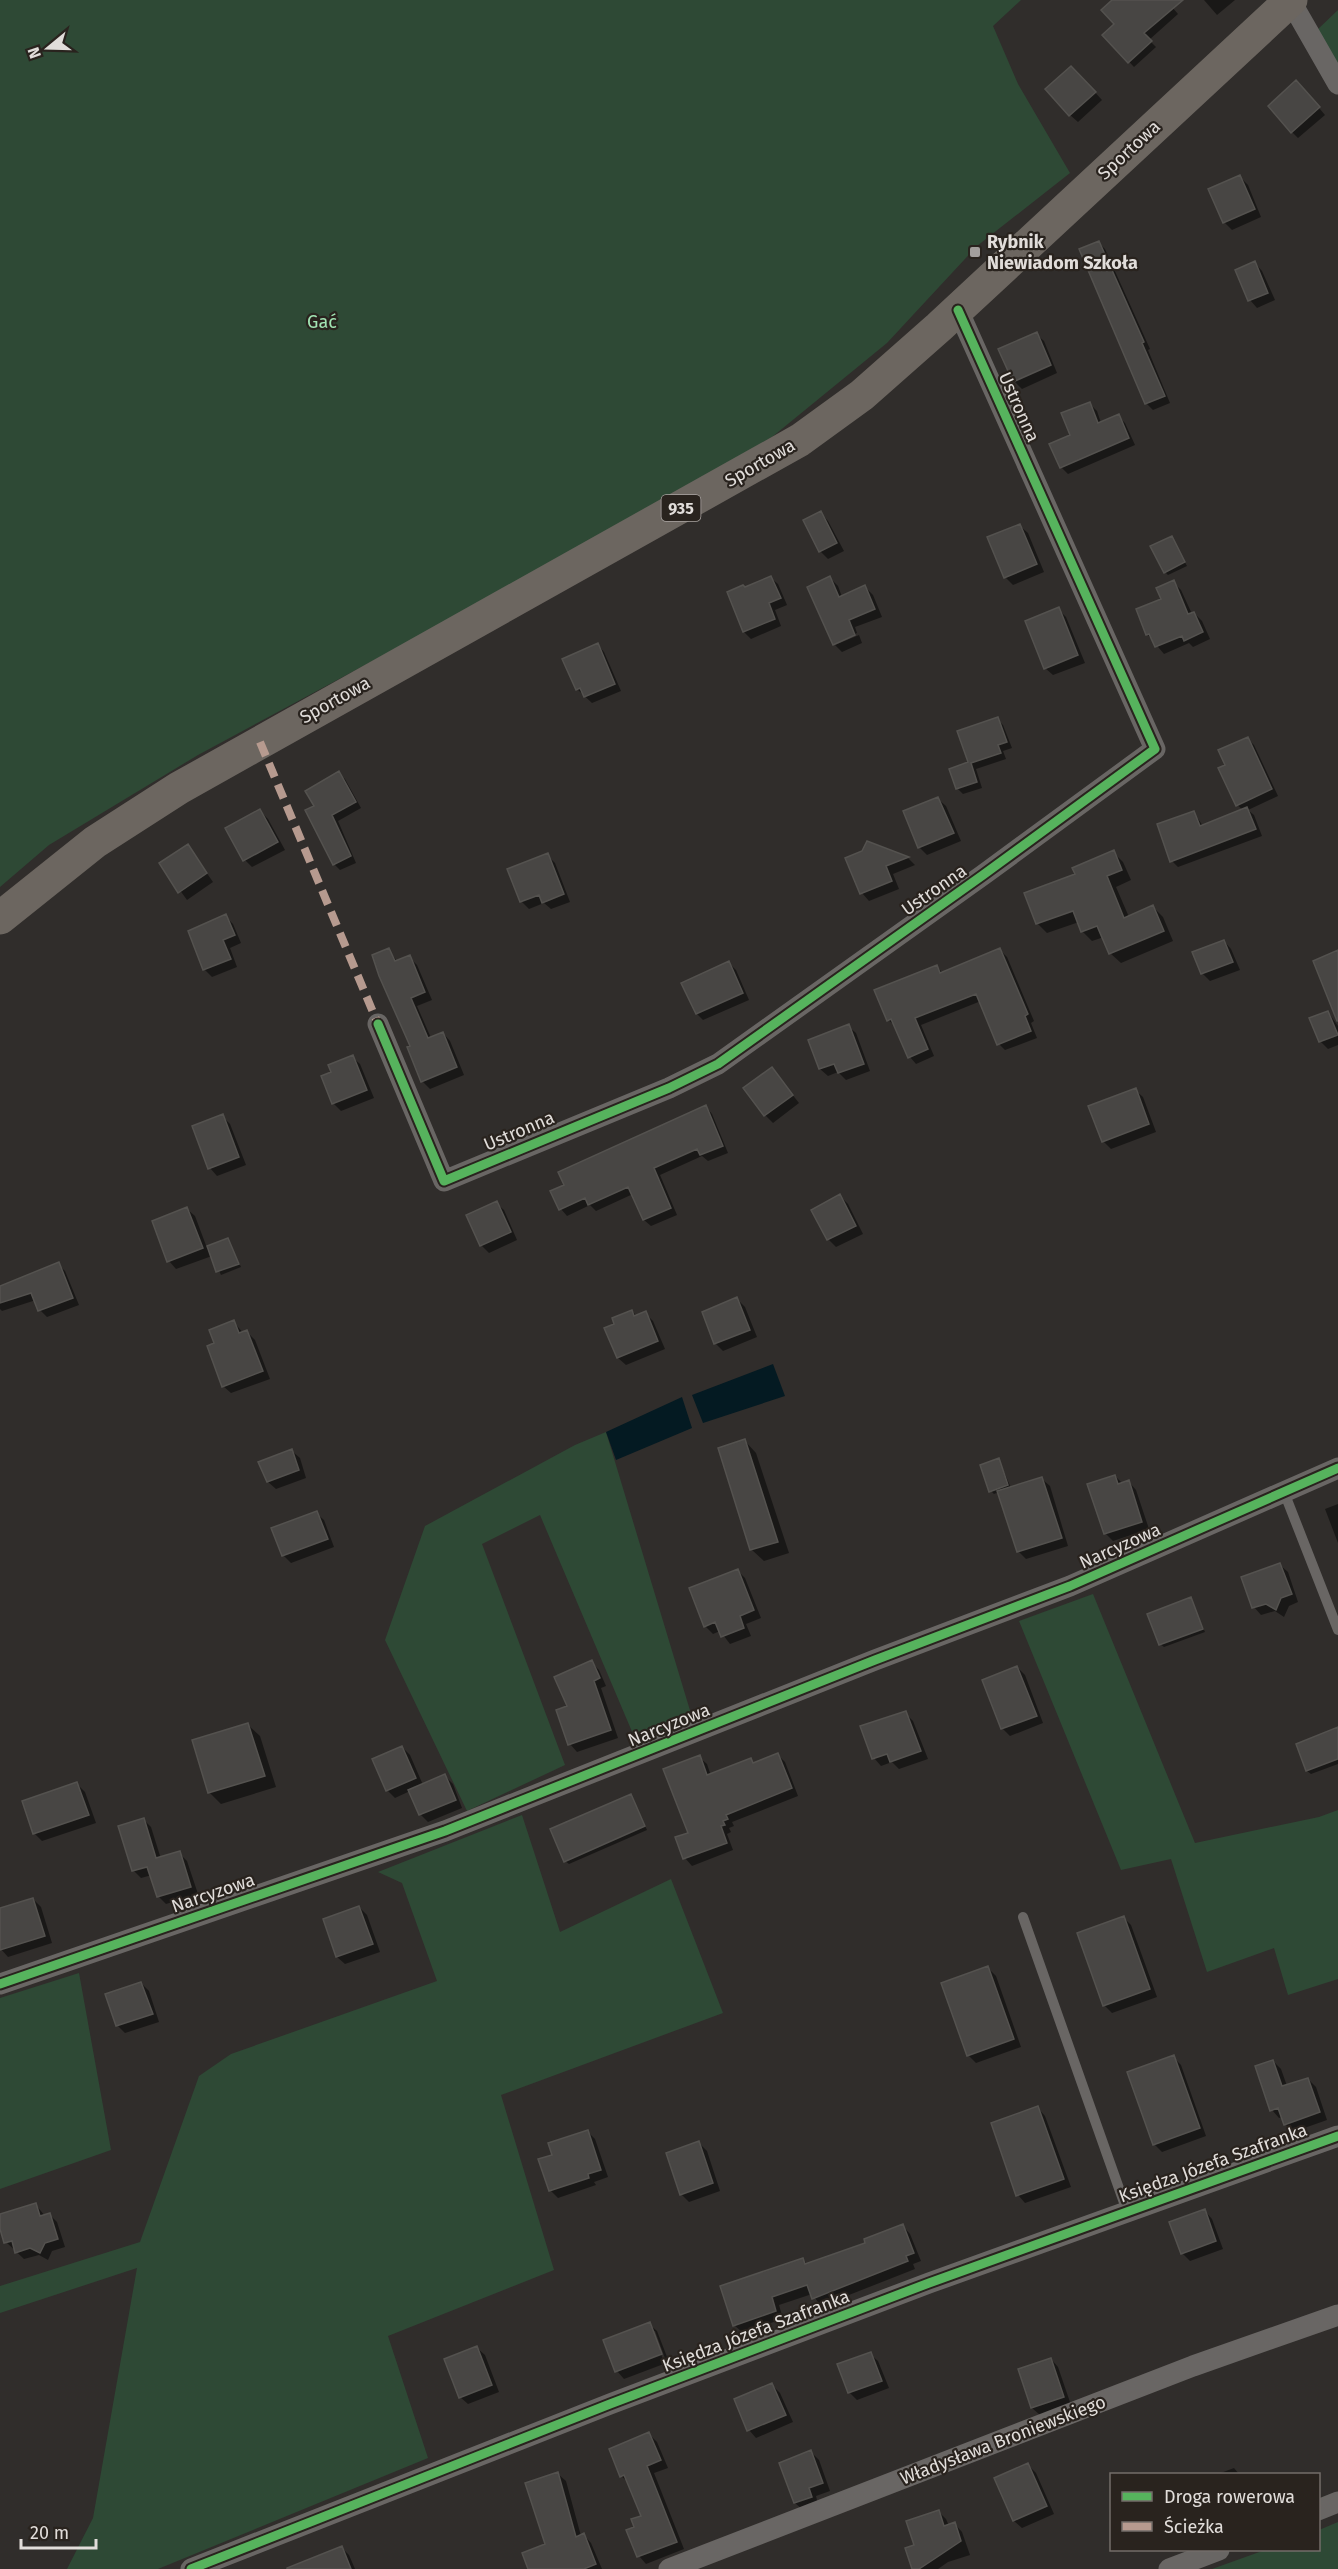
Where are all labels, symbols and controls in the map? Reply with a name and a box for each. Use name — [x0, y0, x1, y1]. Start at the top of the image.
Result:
north arrow — [18, 18, 78, 78]
text: N — [24, 45, 45, 61]
street label: Sportowa — [1093, 116, 1165, 184]
place label: Rybnik Niewiadom Szkoła — [987, 231, 1138, 274]
marker: Rybnik Niewiadom Szkoła — [968, 245, 982, 259]
park label: Gać — [307, 311, 337, 333]
street label: Ustronna — [994, 368, 1044, 446]
street label: Sportowa — [721, 434, 799, 492]
road number: 935 — [662, 495, 700, 521]
street label: Sportowa — [296, 672, 374, 728]
street label: Ustronna — [897, 860, 971, 920]
street label: Ustronna — [480, 1106, 558, 1156]
street label: Narcyzowa — [1076, 1518, 1164, 1574]
street label: Narcyzowa — [625, 1699, 713, 1751]
street label: Narcyzowa — [168, 1868, 258, 1918]
street label: Księdza Józefa Szafranka — [1116, 2119, 1310, 2207]
street label: Księdza Józefa Szafranka — [659, 2285, 853, 2377]
street label: Władysława Broniewskiego — [897, 2391, 1109, 2489]
legend — [1110, 2473, 1320, 2551]
text: Droga rowerowa — [1164, 2486, 1295, 2508]
scale bar — [21, 2512, 96, 2550]
text: Ścieżka — [1164, 2516, 1224, 2538]
text: 20 m — [30, 2522, 69, 2544]

